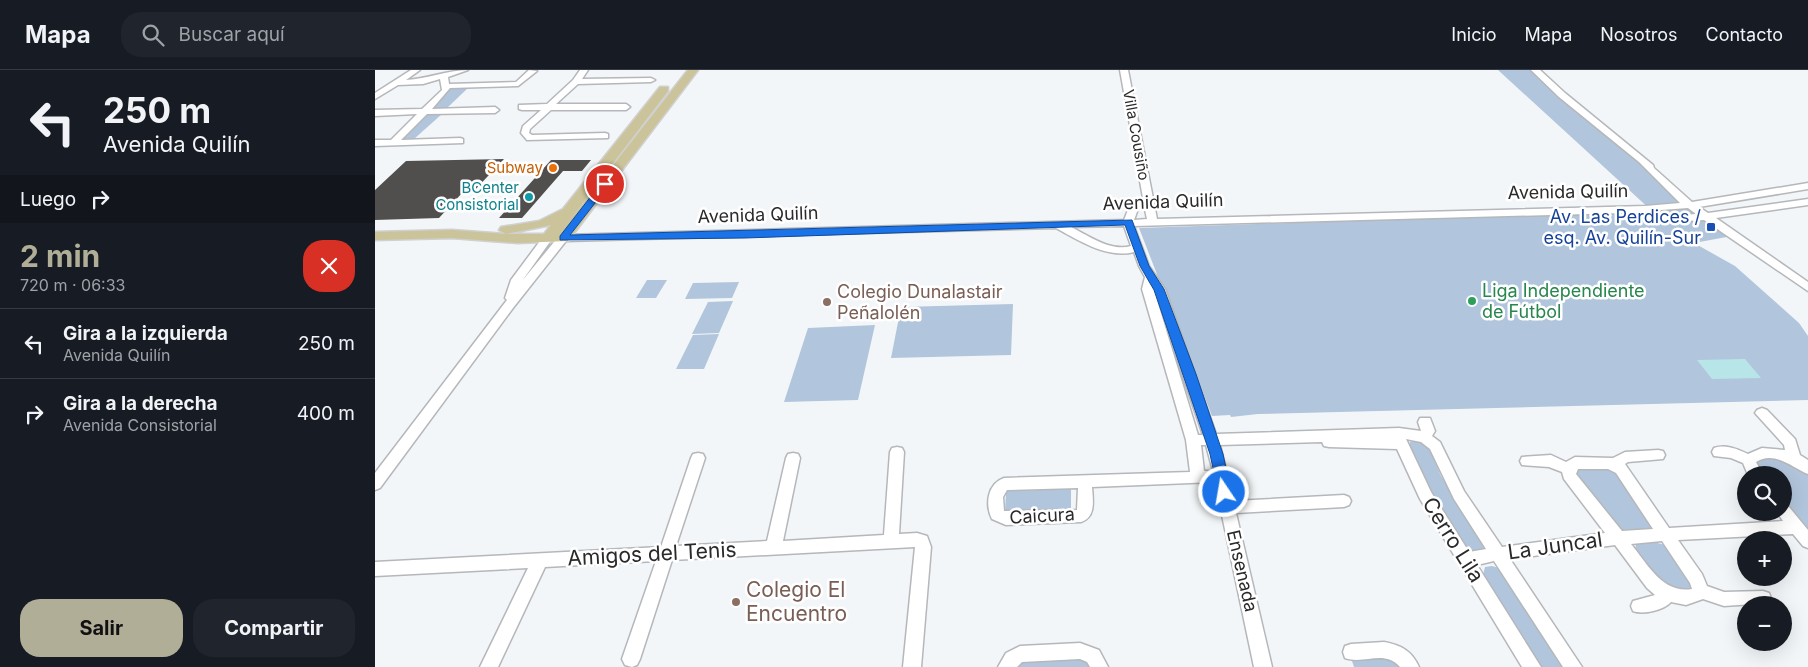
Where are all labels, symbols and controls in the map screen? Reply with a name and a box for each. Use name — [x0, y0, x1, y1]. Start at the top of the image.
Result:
search box — [121, 12, 471, 57]
text: Mapa — [25, 20, 91, 49]
icon: search — [139, 21, 167, 49]
text: Buscar aquí — [179, 23, 285, 46]
text: Inicio — [1451, 24, 1497, 45]
text: Mapa — [1525, 24, 1572, 45]
text: Nosotros — [1600, 24, 1678, 45]
text: Contacto — [1706, 24, 1783, 45]
street label: Villa Cousiño — [1119, 88, 1154, 182]
text: 250 m — [103, 89, 211, 131]
icon: left — [20, 90, 85, 155]
text: Avenida Quilín — [103, 131, 251, 157]
place label: Subway — [487, 158, 544, 177]
marker: Subway — [547, 162, 559, 174]
pin — [584, 163, 626, 205]
icon: arrive — [591, 170, 619, 198]
place label: BCenter Consistorial — [435, 178, 519, 214]
street label: Avenida Quilín — [1507, 180, 1629, 203]
icon: right — [86, 185, 114, 213]
text: Luego — [20, 188, 76, 211]
street label: Avenida Quilín — [1102, 189, 1224, 214]
marker: BCenter Consistorial — [523, 191, 535, 203]
street label: Avenida Quilín — [697, 202, 819, 227]
place label: Av. Las Perdices / esq. Av. Quilín-Sur — [1544, 206, 1702, 248]
marker: Av. Las Perdices / esq. Av. Quilín-Sur — [1705, 221, 1717, 233]
text: 2 min — [20, 238, 100, 274]
button: close — [303, 240, 355, 292]
text: 720 m · 06:33 — [20, 275, 125, 295]
place label: Liga Independiente de Fútbol — [1482, 280, 1645, 322]
place label: Colegio Dunalastair Peñalolén — [837, 281, 1003, 323]
marker: Liga Independiente de Fútbol — [1466, 295, 1478, 307]
marker: Colegio Dunalastair Peñalolén — [821, 296, 833, 308]
text: Gira a la izquierda — [63, 322, 228, 345]
icon: left — [20, 330, 48, 358]
text: 250 m — [298, 332, 355, 355]
text: Avenida Quilín — [63, 345, 170, 365]
text: Gira a la derecha — [63, 392, 218, 415]
icon: right — [20, 400, 48, 428]
text: 400 m — [297, 402, 355, 425]
text: Avenida Consistorial — [63, 415, 217, 435]
position arrow — [1197, 465, 1249, 517]
map controls — [1737, 466, 1792, 651]
button: search — [1737, 466, 1792, 521]
street label: Cerro Lila — [1417, 493, 1489, 587]
street label: Caicura — [1009, 503, 1075, 528]
street label: La Juncal — [1506, 526, 1604, 565]
street label: Ensenada — [1223, 528, 1262, 614]
button: + — [1737, 531, 1792, 586]
street label: Amigos del Tenis — [567, 537, 737, 570]
place label: Colegio El Encuentro — [746, 577, 847, 626]
marker: Colegio El Encuentro — [730, 596, 742, 608]
button: − — [1737, 596, 1792, 651]
button: Salir — [20, 599, 183, 657]
button: Compartir — [193, 599, 355, 657]

